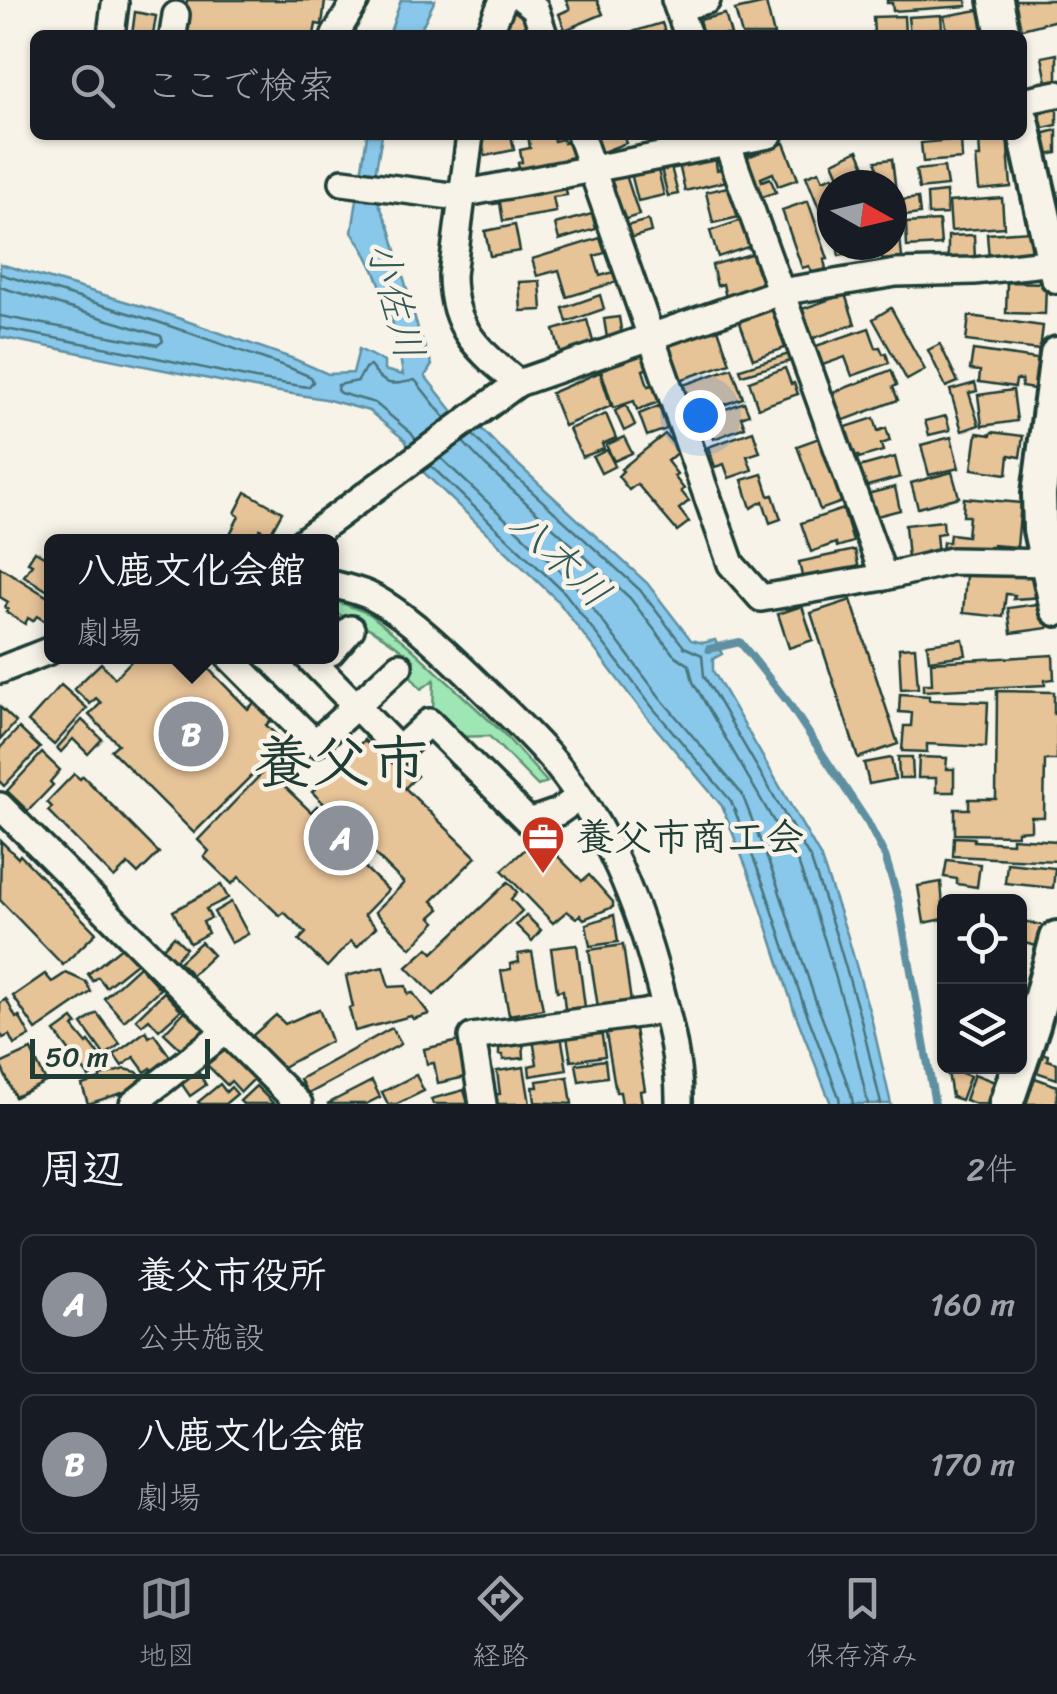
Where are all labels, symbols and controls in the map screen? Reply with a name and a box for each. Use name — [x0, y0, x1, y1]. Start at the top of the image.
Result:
search box — [30, 30, 1027, 140]
text: ここで検索 — [145, 52, 335, 119]
icon: search — [65, 58, 120, 113]
north arrow — [817, 170, 907, 260]
water label: 小佐川 — [346, 233, 445, 367]
your location — [675, 390, 726, 441]
water label: 八木川 — [493, 491, 628, 626]
popup — [44, 534, 339, 664]
text: 八鹿文化会館 — [77, 537, 306, 604]
text: 劇場 — [77, 604, 142, 661]
pin: B — [158, 696, 224, 772]
district label: 養父市 — [254, 711, 428, 814]
pin: A — [308, 800, 374, 876]
place label: 養父市商工会 — [576, 804, 804, 871]
office icon: 養父市商工会 — [520, 814, 566, 875]
map controls — [937, 894, 1027, 1074]
button: locate — [937, 894, 1027, 984]
button: layers — [937, 984, 1027, 1074]
text: 50 m — [45, 1032, 109, 1081]
scale bar — [30, 1034, 210, 1078]
text: 周辺 — [40, 1132, 124, 1206]
text: 2件 — [967, 1141, 1017, 1198]
text: 養父市役所 — [137, 1242, 327, 1309]
text: A — [64, 1276, 85, 1333]
text: 160 m — [930, 1276, 1015, 1333]
text: 公共施設 — [137, 1309, 265, 1366]
text: 八鹿文化会館 — [137, 1402, 365, 1469]
text: B — [64, 1436, 85, 1493]
text: 170 m — [930, 1436, 1015, 1493]
text: 劇場 — [137, 1469, 201, 1526]
tab: 地図 — [139, 1571, 195, 1680]
tab: 経路 — [472, 1571, 528, 1680]
tab: 保存済み — [806, 1571, 918, 1680]

